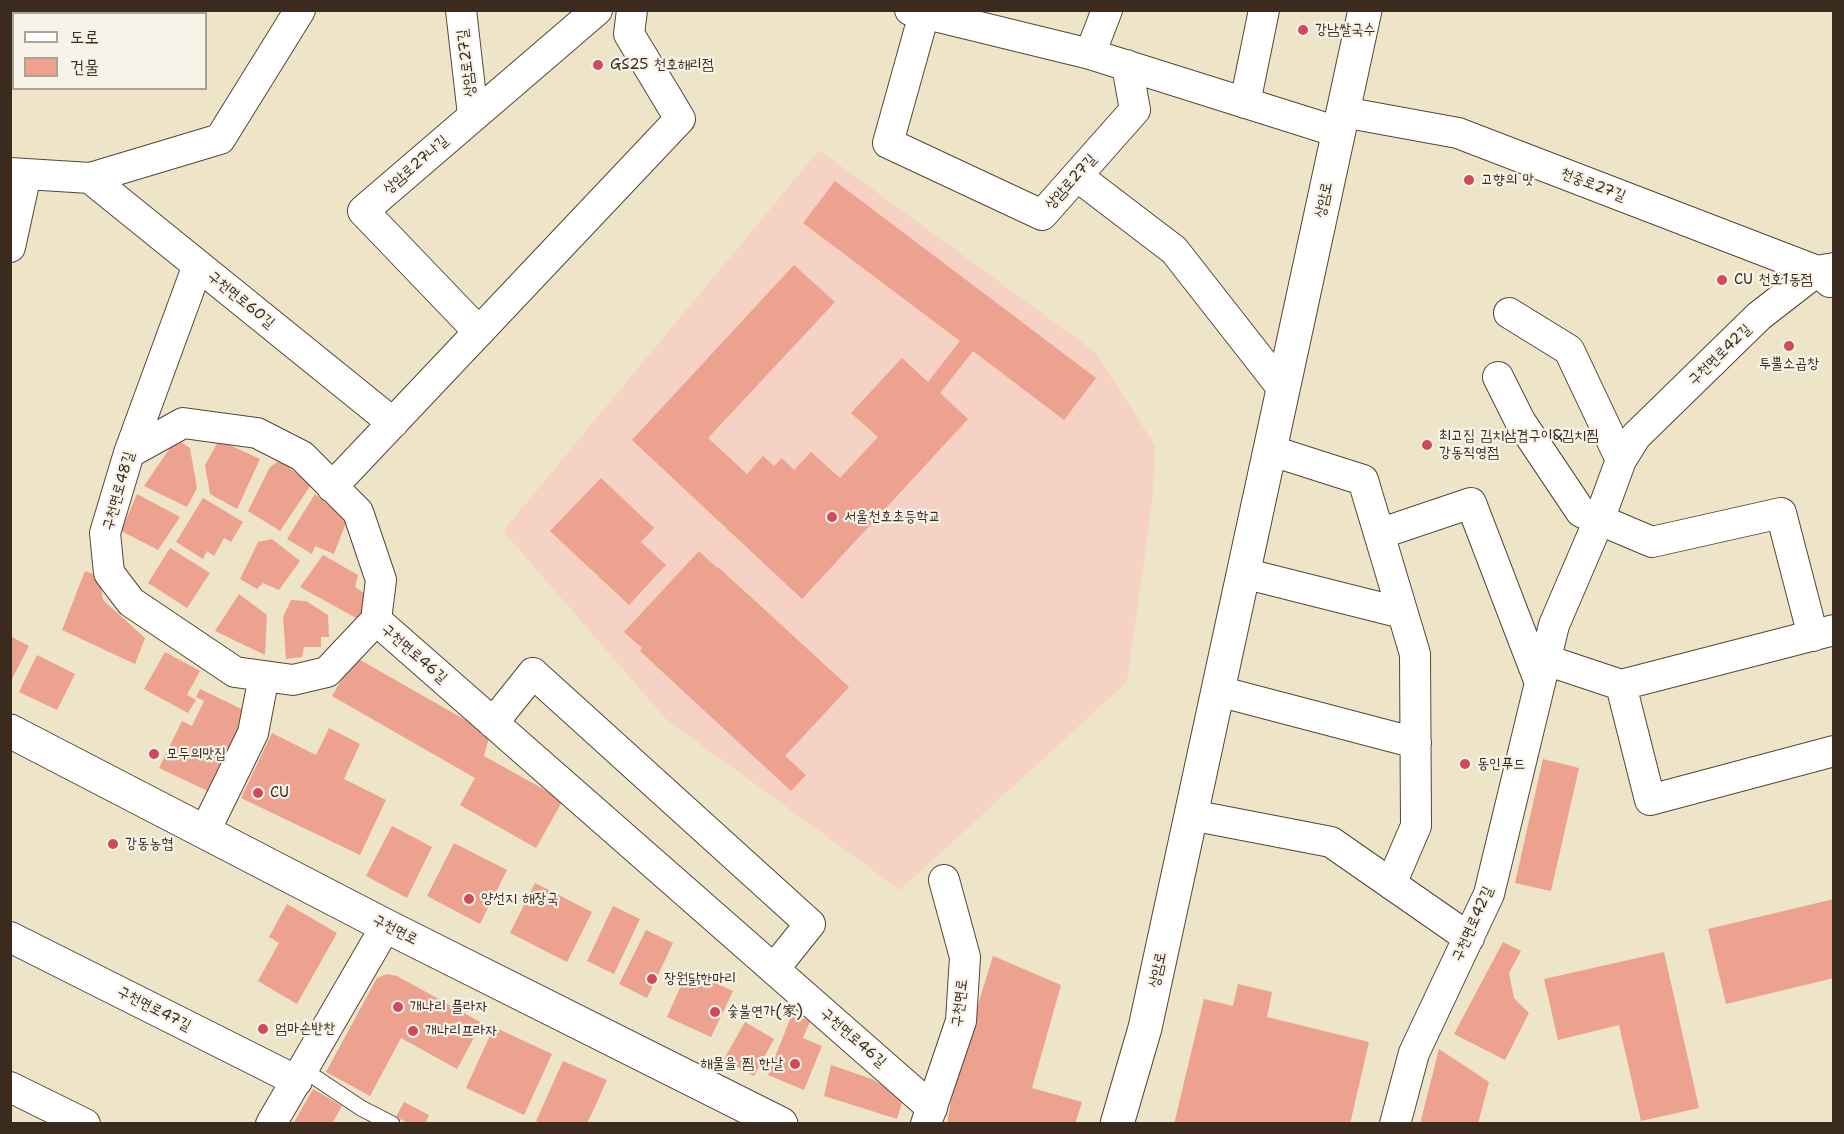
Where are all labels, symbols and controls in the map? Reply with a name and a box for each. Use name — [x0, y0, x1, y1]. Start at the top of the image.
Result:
legend — [12, 12, 207, 90]
place label: 강남쌀국수 — [1315, 21, 1375, 39]
marker: 강남쌀국수 — [1296, 23, 1310, 37]
text: 도로 — [70, 25, 99, 49]
street label: 상암로27길 — [454, 28, 480, 98]
text: 건물 — [70, 55, 99, 79]
place label: GS25 천호해리점 — [610, 56, 714, 74]
marker: GS25 천호해리점 — [591, 58, 605, 72]
street label: 상암로27나길 — [380, 132, 452, 198]
street label: 상암로27길 — [1041, 151, 1101, 213]
street label: 천중로27길 — [1558, 164, 1628, 206]
place label: 고향의 맛 — [1481, 171, 1534, 189]
marker: 고향의 맛 — [1462, 173, 1476, 187]
street label: 상암로 — [1311, 180, 1337, 220]
street label: 구천면로60길 — [204, 268, 278, 332]
place label: CU 천호1동점 — [1734, 271, 1813, 289]
marker: CU 천호1동점 — [1715, 273, 1729, 287]
street label: 구천면로42길 — [1685, 321, 1755, 389]
marker: 투뿔소곱창 — [1782, 339, 1796, 353]
place label: 투뿔소곱창 — [1759, 355, 1819, 373]
place label: 최고집 김치삼겹구이&김치찜 강동직영점 — [1439, 427, 1598, 462]
marker: 최고집 김치삼겹구이&김치찜 강동직영점 — [1420, 438, 1434, 452]
street label: 구천면로48길 — [99, 450, 139, 532]
place label: 서울천호초등학교 — [844, 508, 941, 526]
marker: 서울천호초등학교 — [825, 510, 839, 524]
street label: 구천면로46길 — [378, 621, 450, 687]
place label: 모두의맛집 — [166, 745, 226, 763]
marker: 모두의맛집 — [147, 747, 161, 761]
place label: 동인푸드 — [1477, 755, 1525, 773]
marker: 동인푸드 — [1458, 757, 1472, 771]
place label: CU — [270, 784, 289, 802]
marker: CU — [251, 786, 265, 800]
place label: 강동농협 — [125, 835, 173, 853]
marker: 강동농협 — [106, 837, 120, 851]
street label: 구천면로42길 — [1448, 884, 1498, 964]
place label: 양선지 해장국 — [481, 890, 559, 908]
marker: 양선지 해장국 — [462, 892, 476, 906]
street label: 구천면로 — [369, 911, 421, 949]
street label: 상암로 — [1145, 950, 1171, 990]
place label: 장원닭한마리 — [664, 970, 736, 988]
marker: 장원닭한마리 — [645, 972, 659, 986]
street label: 구천면로 — [948, 978, 972, 1028]
street label: 구천면로47길 — [114, 983, 194, 1035]
place label: 개나리 플라자 — [410, 998, 488, 1016]
marker: 개나리 플라자 — [391, 1000, 405, 1014]
place label: 숯불연가(家) — [727, 1003, 803, 1021]
marker: 숯불연가(家) — [708, 1005, 722, 1019]
street label: 구천면로46길 — [817, 1005, 889, 1071]
place label: 엄마손반찬 — [275, 1020, 335, 1038]
marker: 엄마손반찬 — [256, 1022, 270, 1036]
place label: 개나리프라자 — [425, 1022, 497, 1040]
marker: 개나리프라자 — [406, 1024, 420, 1038]
place label: 해물을 찜 한날 — [700, 1055, 783, 1073]
marker: 해물을 찜 한날 — [788, 1057, 802, 1071]

